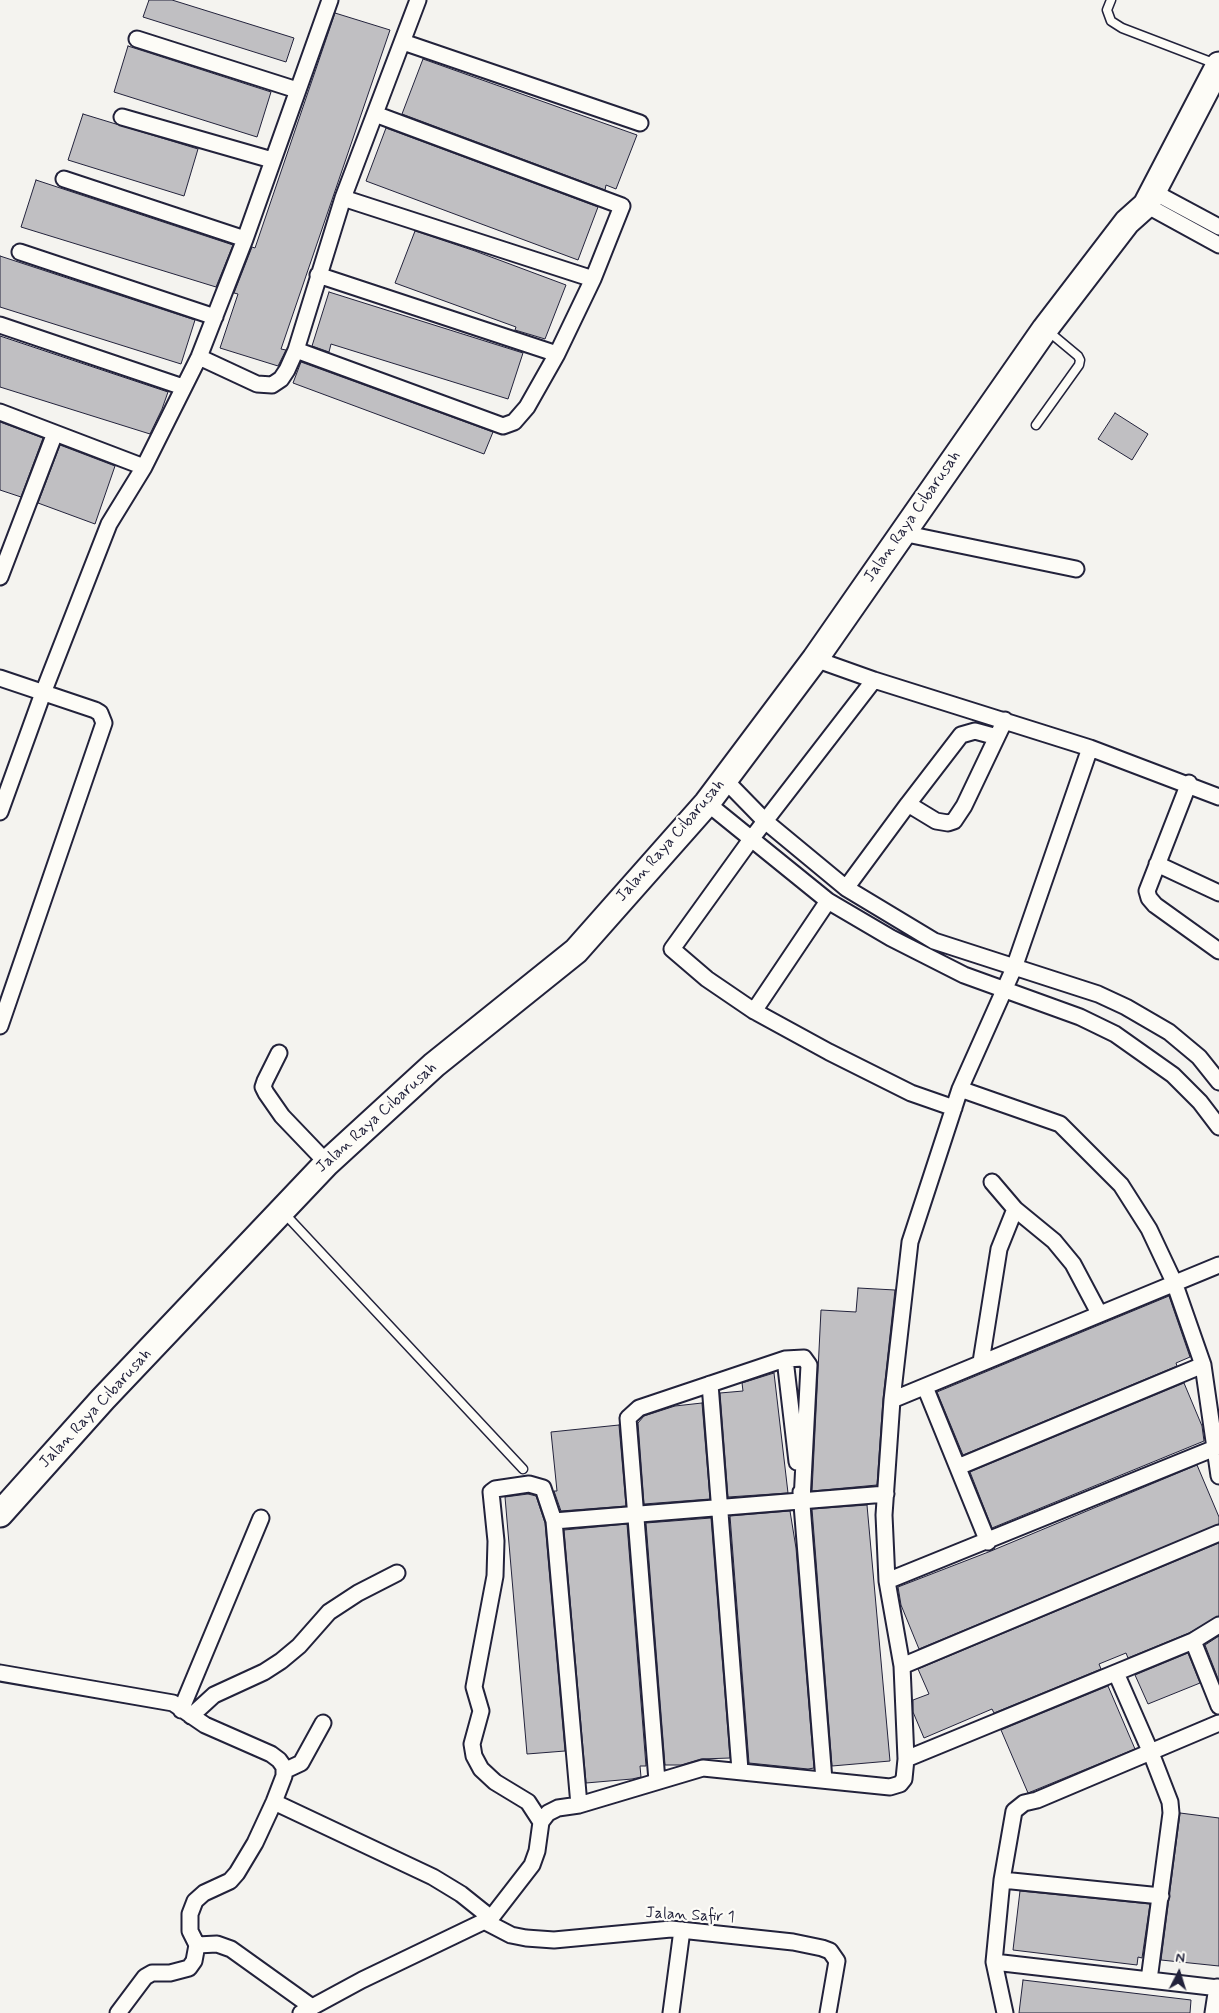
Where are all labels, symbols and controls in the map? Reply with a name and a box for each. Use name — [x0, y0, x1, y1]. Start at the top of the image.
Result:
street label: Jalan Raya Cibarusah — [860, 448, 966, 586]
street label: Jalan Raya Cibarusah — [613, 776, 729, 906]
street label: Jalan Raya Cibarusah — [313, 1059, 441, 1177]
street label: Jalan Raya Cibarusah — [36, 1345, 156, 1473]
street label: Jalan Safir 1 — [645, 1904, 735, 1928]
north arrow — [1154, 1948, 1204, 1998]
text: N — [1175, 1949, 1186, 1967]

